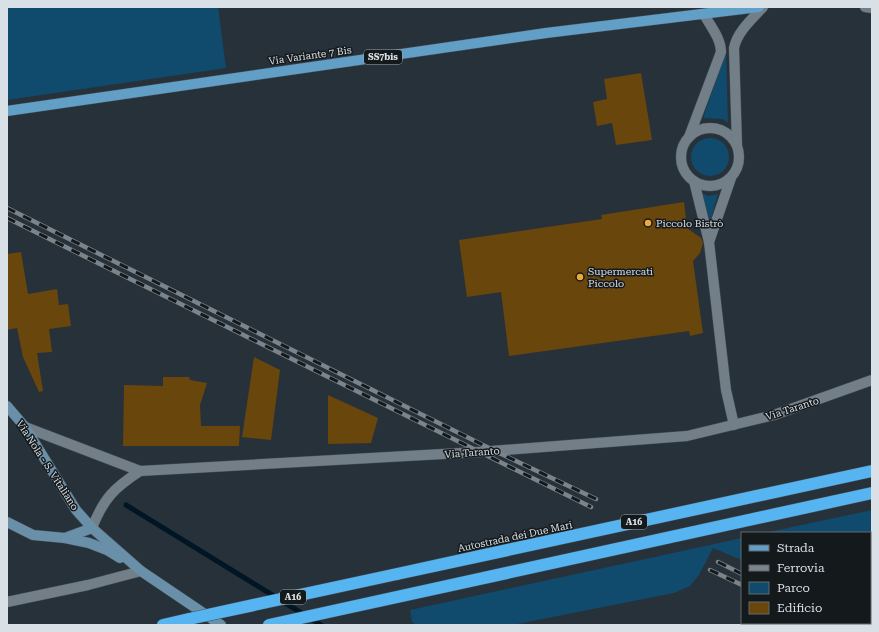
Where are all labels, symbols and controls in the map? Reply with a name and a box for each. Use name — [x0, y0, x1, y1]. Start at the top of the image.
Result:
street label: Via Variante 7 Bis — [268, 44, 352, 67]
road number: SS7bis — [364, 50, 402, 64]
marker: Piccolo Bistrò — [643, 218, 653, 228]
place label: Piccolo Bistrò — [656, 218, 723, 229]
place label: Supermercati Piccolo — [588, 266, 653, 289]
marker: Supermercati Piccolo — [575, 272, 585, 282]
street label: Via Taranto — [764, 395, 820, 422]
street label: Via Nola - S. Vitaliano — [14, 418, 81, 512]
street label: Via Taranto — [444, 445, 500, 460]
road number: A16 — [621, 515, 647, 529]
street label: Autostrada dei Due Mari — [457, 519, 573, 554]
legend — [741, 532, 871, 624]
text: Strada — [777, 541, 815, 555]
text: Ferrovia — [777, 561, 825, 575]
text: Parco — [777, 581, 810, 595]
road number: A16 — [280, 590, 306, 604]
text: Edificio — [777, 601, 822, 615]

